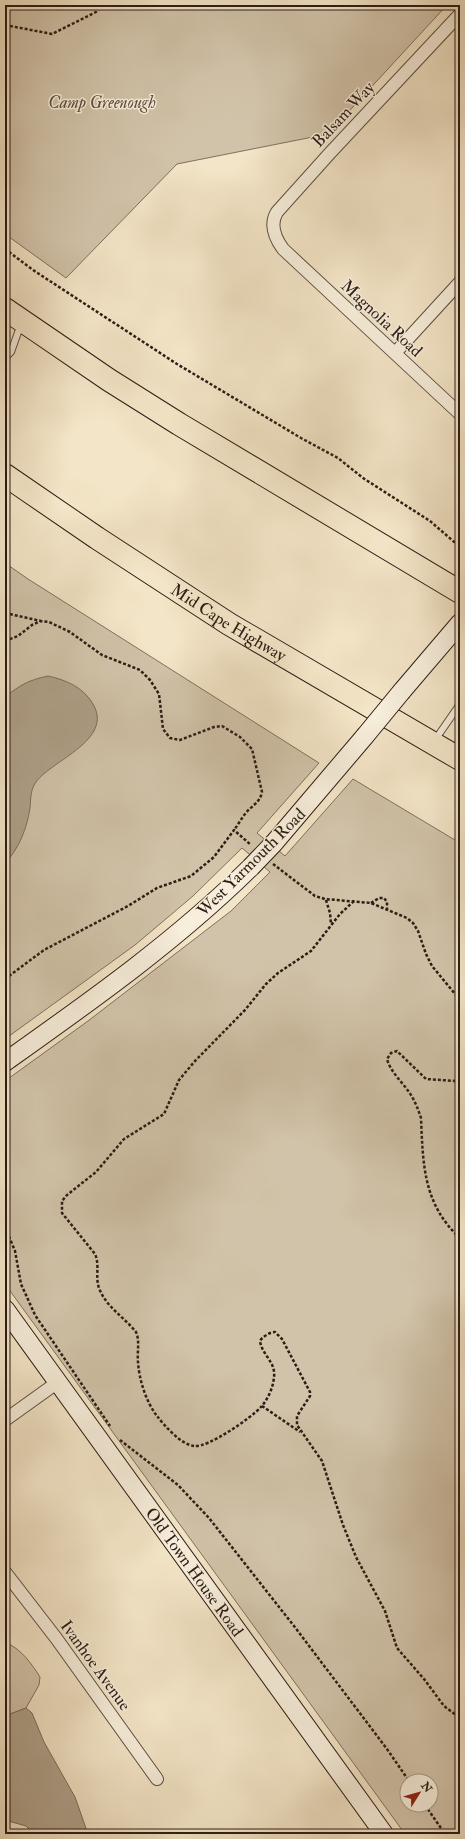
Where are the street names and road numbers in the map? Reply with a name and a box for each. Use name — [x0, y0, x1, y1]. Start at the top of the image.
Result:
street label: Balsam Way — [308, 77, 380, 152]
street label: Magnolia Road — [337, 275, 427, 362]
street label: Mid Cape Highway — [167, 579, 290, 667]
street label: West Yarmouth Road — [192, 803, 310, 922]
street label: Old Town House Road — [141, 1503, 248, 1641]
street label: Ivanhoe Avenue — [56, 1616, 135, 1715]

